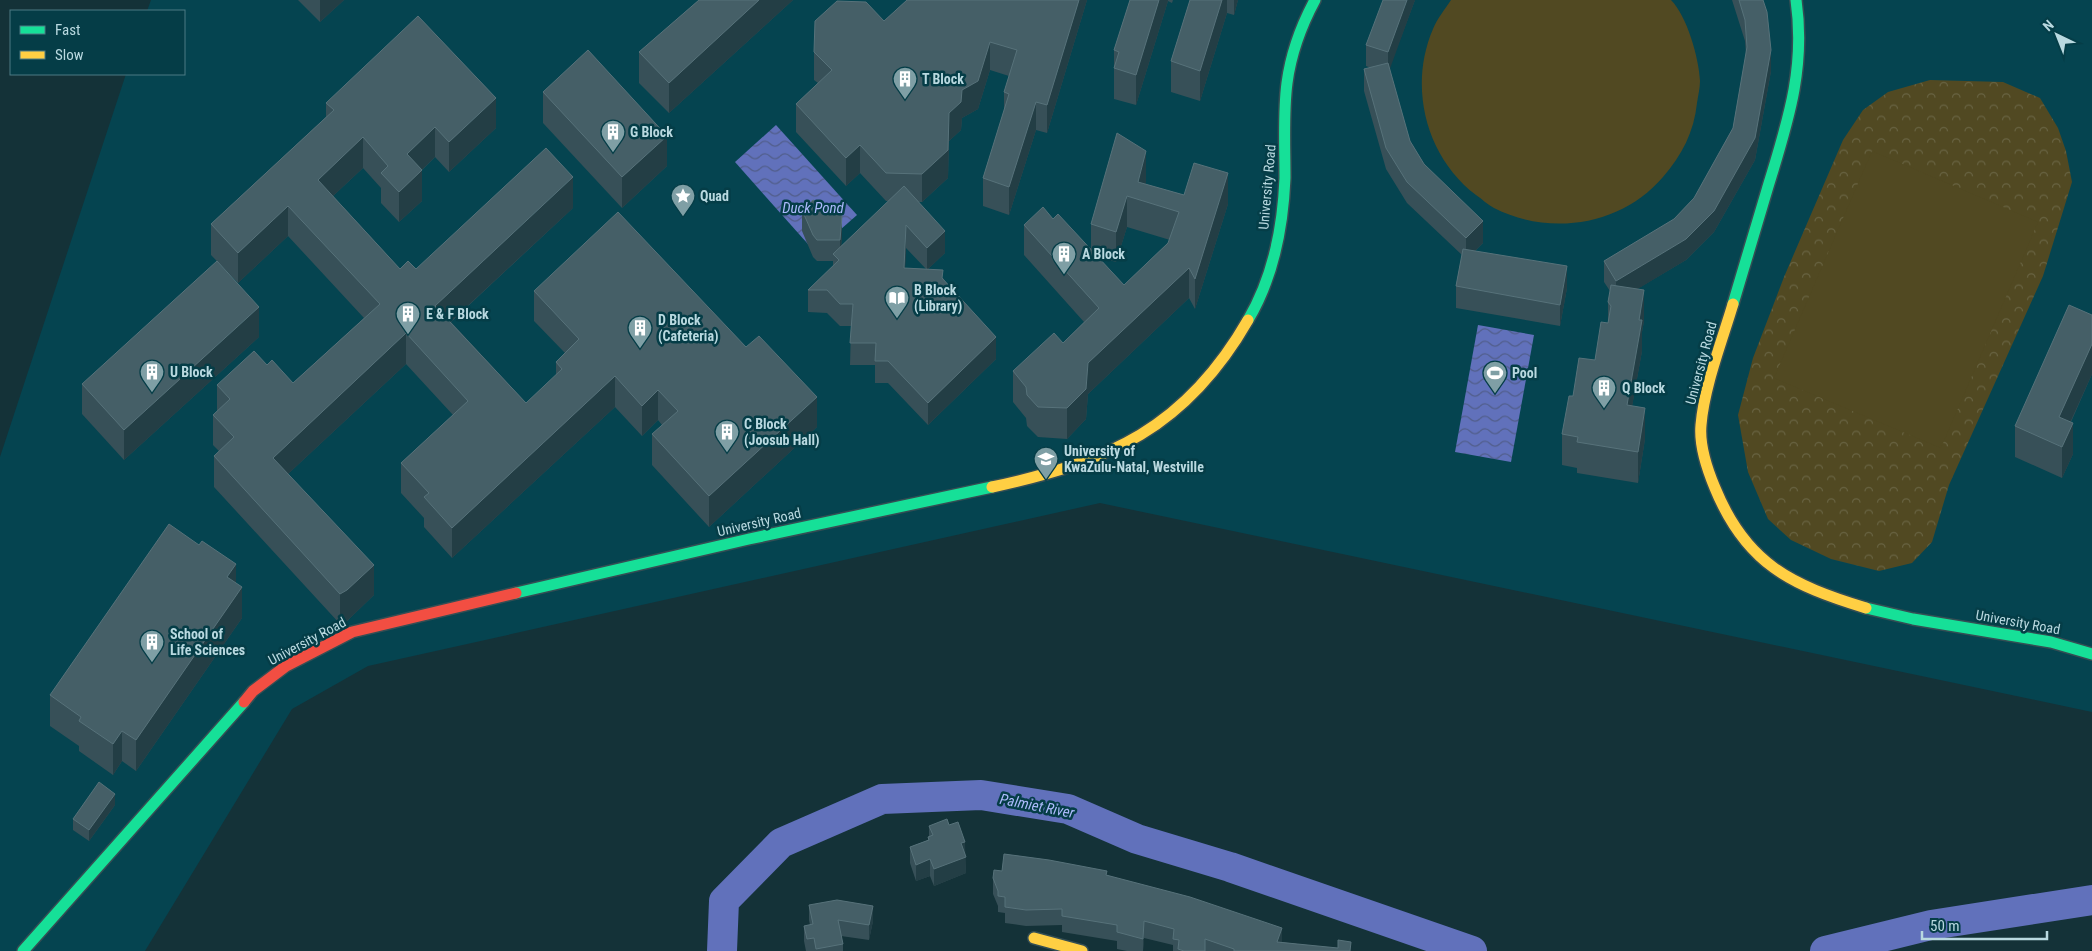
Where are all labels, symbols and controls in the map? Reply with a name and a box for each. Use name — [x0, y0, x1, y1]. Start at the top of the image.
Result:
legend — [10, 10, 185, 75]
north arrow — [2032, 10, 2082, 60]
text: N — [2040, 17, 2057, 34]
text: Fast — [55, 21, 80, 39]
text: Slow — [55, 46, 84, 64]
building icon: T Block — [892, 66, 918, 100]
place label: T Block — [922, 71, 964, 87]
building icon: G Block — [600, 119, 626, 153]
place label: G Block — [630, 124, 673, 140]
street label: University Road — [1255, 144, 1279, 230]
place icon: Quad — [670, 183, 696, 217]
place label: Quad — [700, 188, 729, 204]
water label: Duck Pond — [782, 199, 845, 217]
building icon: A Block — [1051, 241, 1077, 275]
place label: A Block — [1082, 246, 1125, 262]
place label: B Block (Library) — [914, 282, 962, 315]
library icon: B Block (Library) — [884, 285, 910, 319]
building icon: E & F Block — [395, 301, 421, 335]
place label: E & F Block — [426, 306, 489, 322]
place label: D Block (Cafeteria) — [658, 312, 719, 345]
building icon: D Block (Cafeteria) — [627, 315, 653, 349]
street label: University Road — [1682, 320, 1720, 406]
building icon: U Block — [139, 359, 165, 393]
sports icon: Pool — [1482, 360, 1508, 394]
place label: U Block — [170, 364, 213, 380]
place label: Pool — [1512, 365, 1537, 381]
building icon: Q Block — [1591, 375, 1617, 409]
place label: Q Block — [1622, 380, 1665, 396]
place label: C Block (Joosub Hall) — [744, 416, 820, 449]
building icon: C Block (Joosub Hall) — [714, 419, 740, 453]
place label: University of KwaZulu-Natal, Westville — [1064, 443, 1204, 475]
school or university icon: University of KwaZulu-Natal, Westville — [1033, 446, 1059, 480]
street label: University Road — [716, 505, 802, 539]
street label: University Road — [1975, 607, 2061, 637]
street label: University Road — [266, 614, 348, 668]
place label: School of Life Sciences — [170, 626, 245, 658]
building icon: School of Life Sciences — [139, 629, 165, 663]
water label: Palmiet River — [998, 790, 1076, 822]
scale bar — [1922, 908, 2047, 940]
text: 50 m — [1930, 917, 1960, 935]

